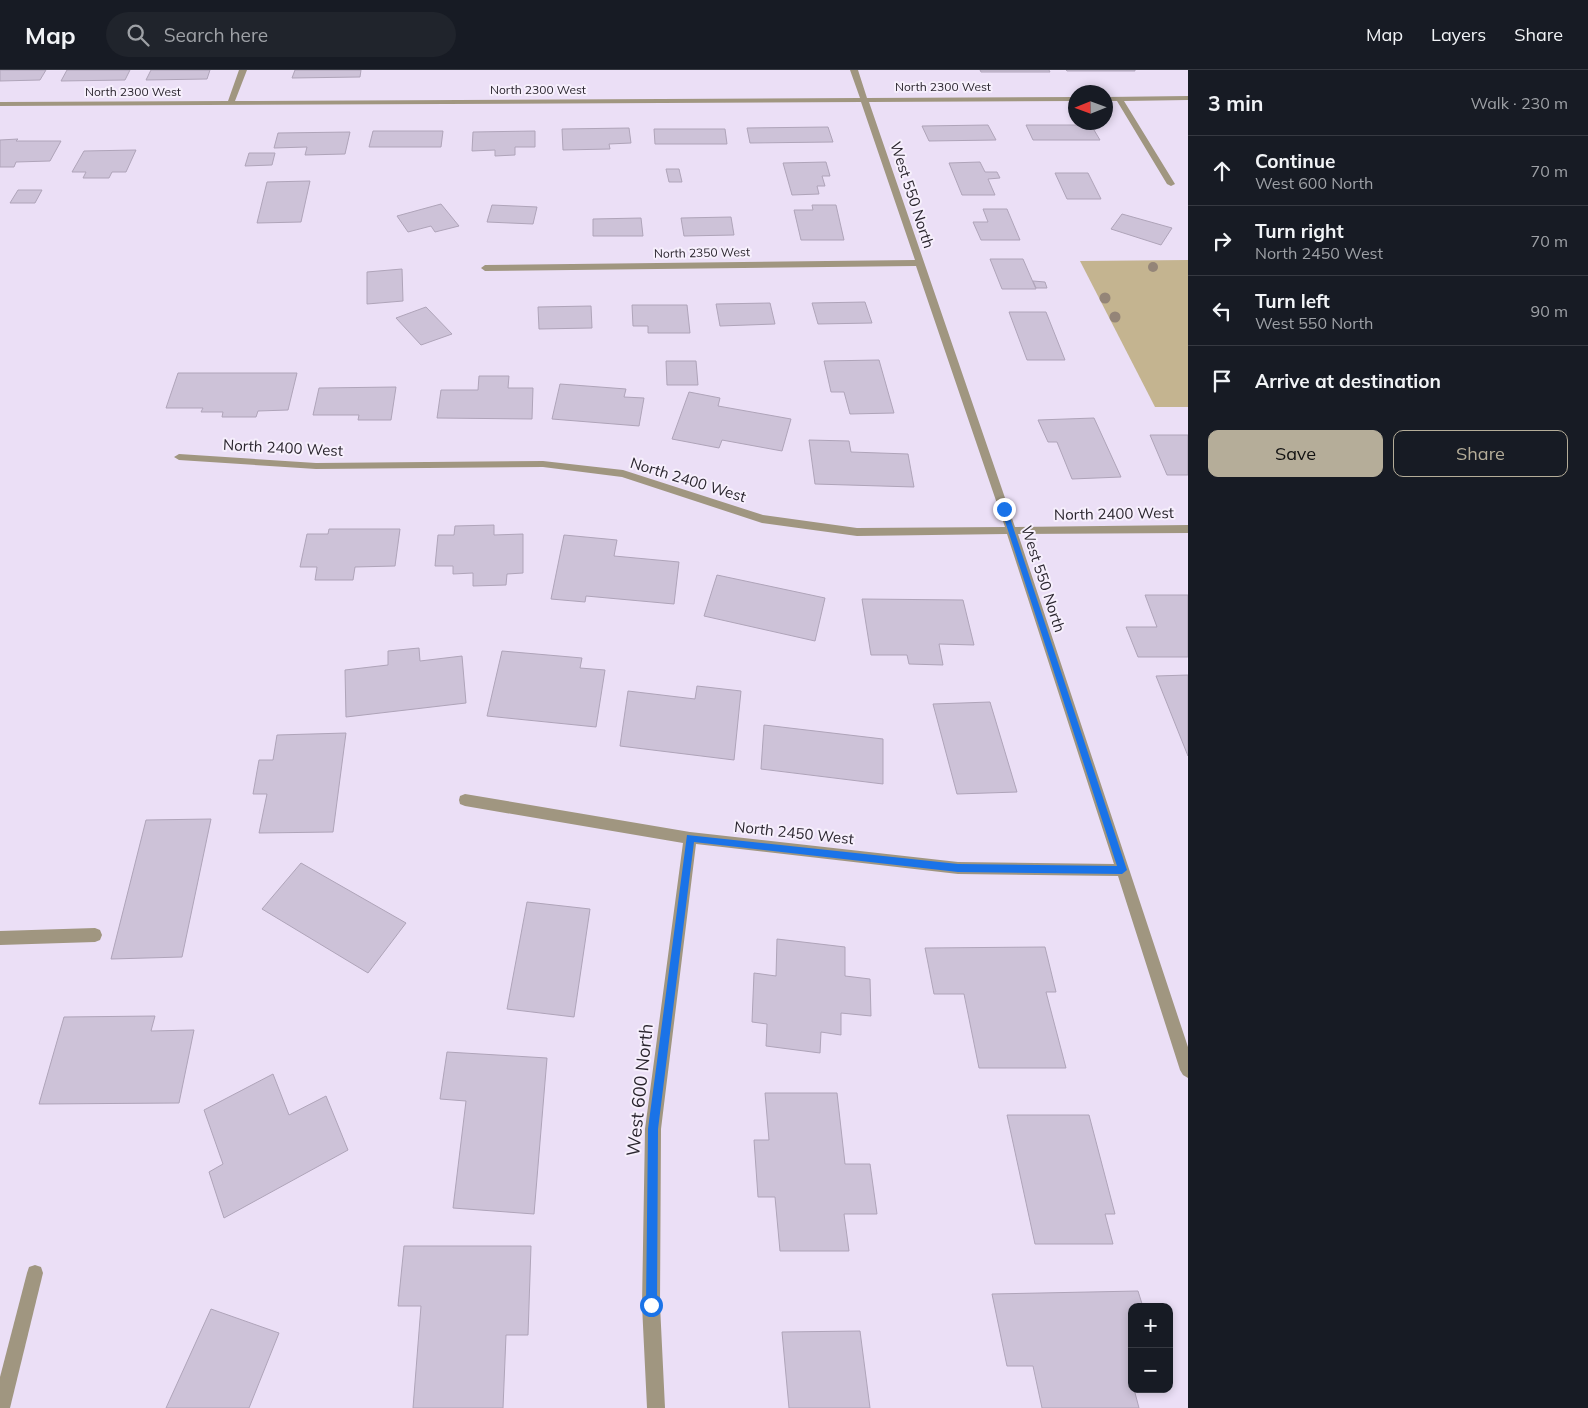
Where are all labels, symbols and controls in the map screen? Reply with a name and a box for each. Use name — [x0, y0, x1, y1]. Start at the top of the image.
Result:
search box — [106, 12, 456, 57]
text: Map — [25, 20, 76, 50]
icon: search — [124, 21, 152, 49]
text: Search here — [164, 23, 268, 47]
text: Map — [1366, 23, 1403, 46]
text: Layers — [1431, 23, 1486, 46]
text: Share — [1514, 23, 1563, 46]
street label: North 2300 West — [895, 79, 991, 94]
street label: North 2300 West — [490, 82, 586, 97]
street label: North 2300 West — [85, 84, 181, 99]
north arrow — [1068, 85, 1113, 130]
text: 3 min — [1208, 90, 1263, 116]
text: Walk · 230 m — [1470, 93, 1568, 113]
street label: West 550 North — [886, 139, 939, 251]
text: Continue — [1255, 149, 1335, 173]
icon: ahead — [1208, 157, 1236, 185]
text: 70 m — [1531, 161, 1568, 181]
text: West 600 North — [1255, 173, 1373, 193]
text: Turn right — [1255, 219, 1344, 243]
icon: right — [1208, 227, 1236, 255]
text: 70 m — [1531, 231, 1568, 251]
text: North 2450 West — [1255, 243, 1383, 263]
street label: North 2350 West — [654, 244, 750, 261]
text: Turn left — [1255, 289, 1330, 313]
icon: left — [1208, 297, 1236, 325]
text: 90 m — [1531, 301, 1568, 321]
text: West 550 North — [1255, 313, 1373, 333]
icon: arrive — [1208, 367, 1236, 395]
text: Arrive at destination — [1255, 369, 1441, 393]
button: Save — [1208, 430, 1383, 477]
button: Share — [1393, 430, 1568, 477]
street label: North 2400 West — [223, 435, 343, 460]
street label: North 2400 West — [628, 453, 748, 506]
route end — [993, 498, 1016, 521]
street label: North 2400 West — [1054, 503, 1174, 524]
street label: West 550 North — [1017, 523, 1070, 635]
street label: North 2450 West — [733, 817, 855, 848]
street label: West 600 North — [621, 1022, 658, 1157]
route start — [640, 1294, 663, 1317]
map controls — [1128, 1303, 1173, 1393]
button: + — [1128, 1303, 1173, 1348]
button: − — [1128, 1348, 1173, 1393]

